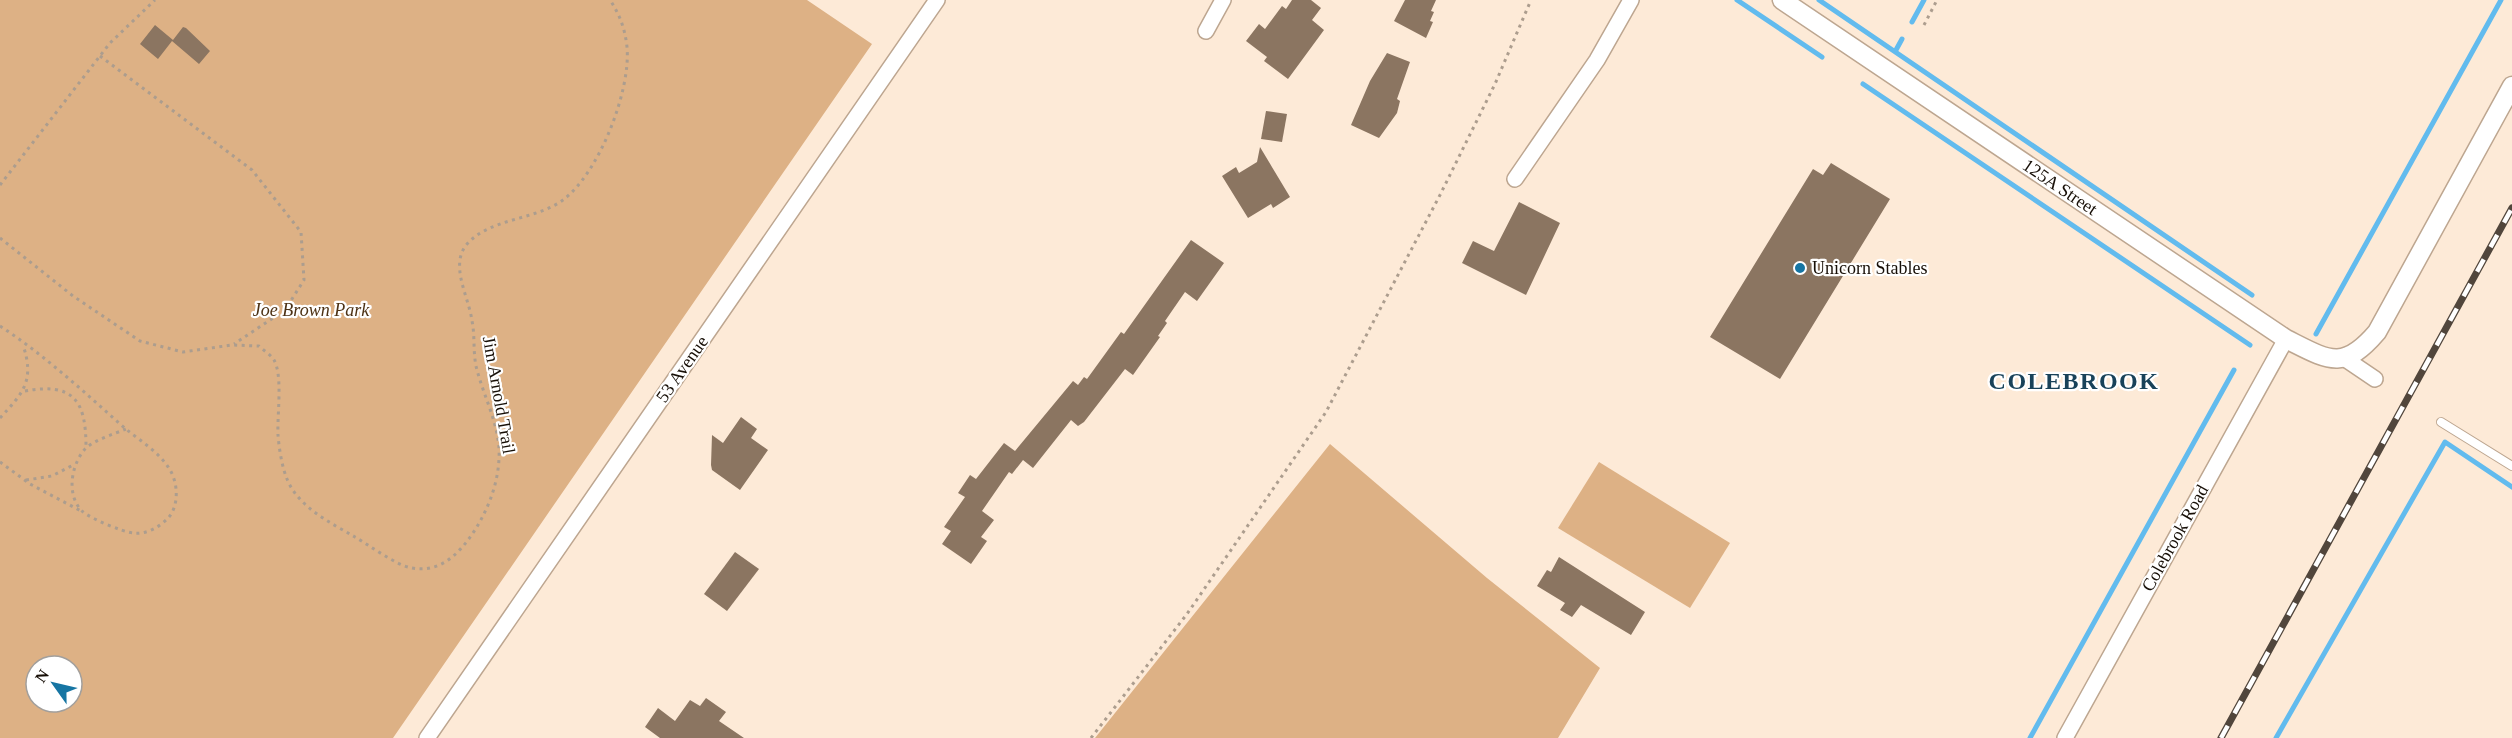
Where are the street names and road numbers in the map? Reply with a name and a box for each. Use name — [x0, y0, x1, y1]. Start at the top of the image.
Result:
street label: 125A Street — [2019, 155, 2101, 219]
street label: 53 Avenue — [652, 332, 712, 406]
street label: Jim Arnold Trail — [479, 335, 519, 455]
street label: Colebrook Road — [2138, 481, 2212, 595]

